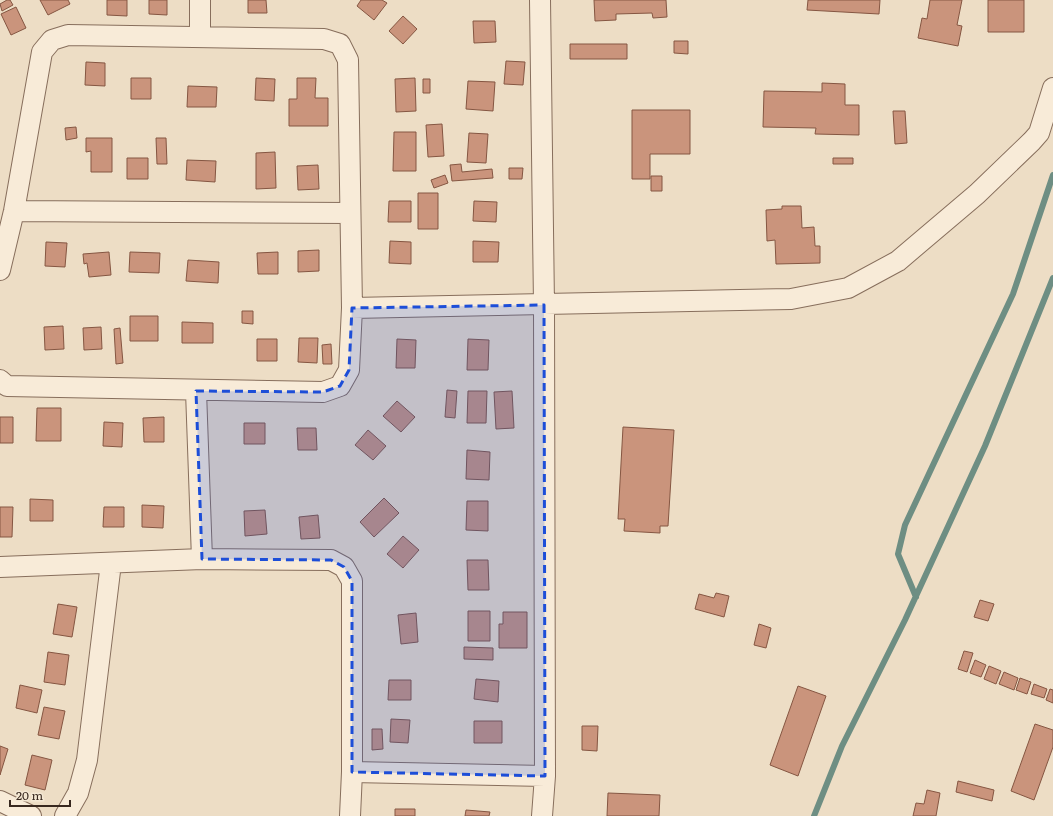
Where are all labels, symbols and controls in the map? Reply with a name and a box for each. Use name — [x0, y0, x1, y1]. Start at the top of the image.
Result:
scale bar — [10, 782, 70, 808]
text: 20 m — [16, 786, 43, 804]

